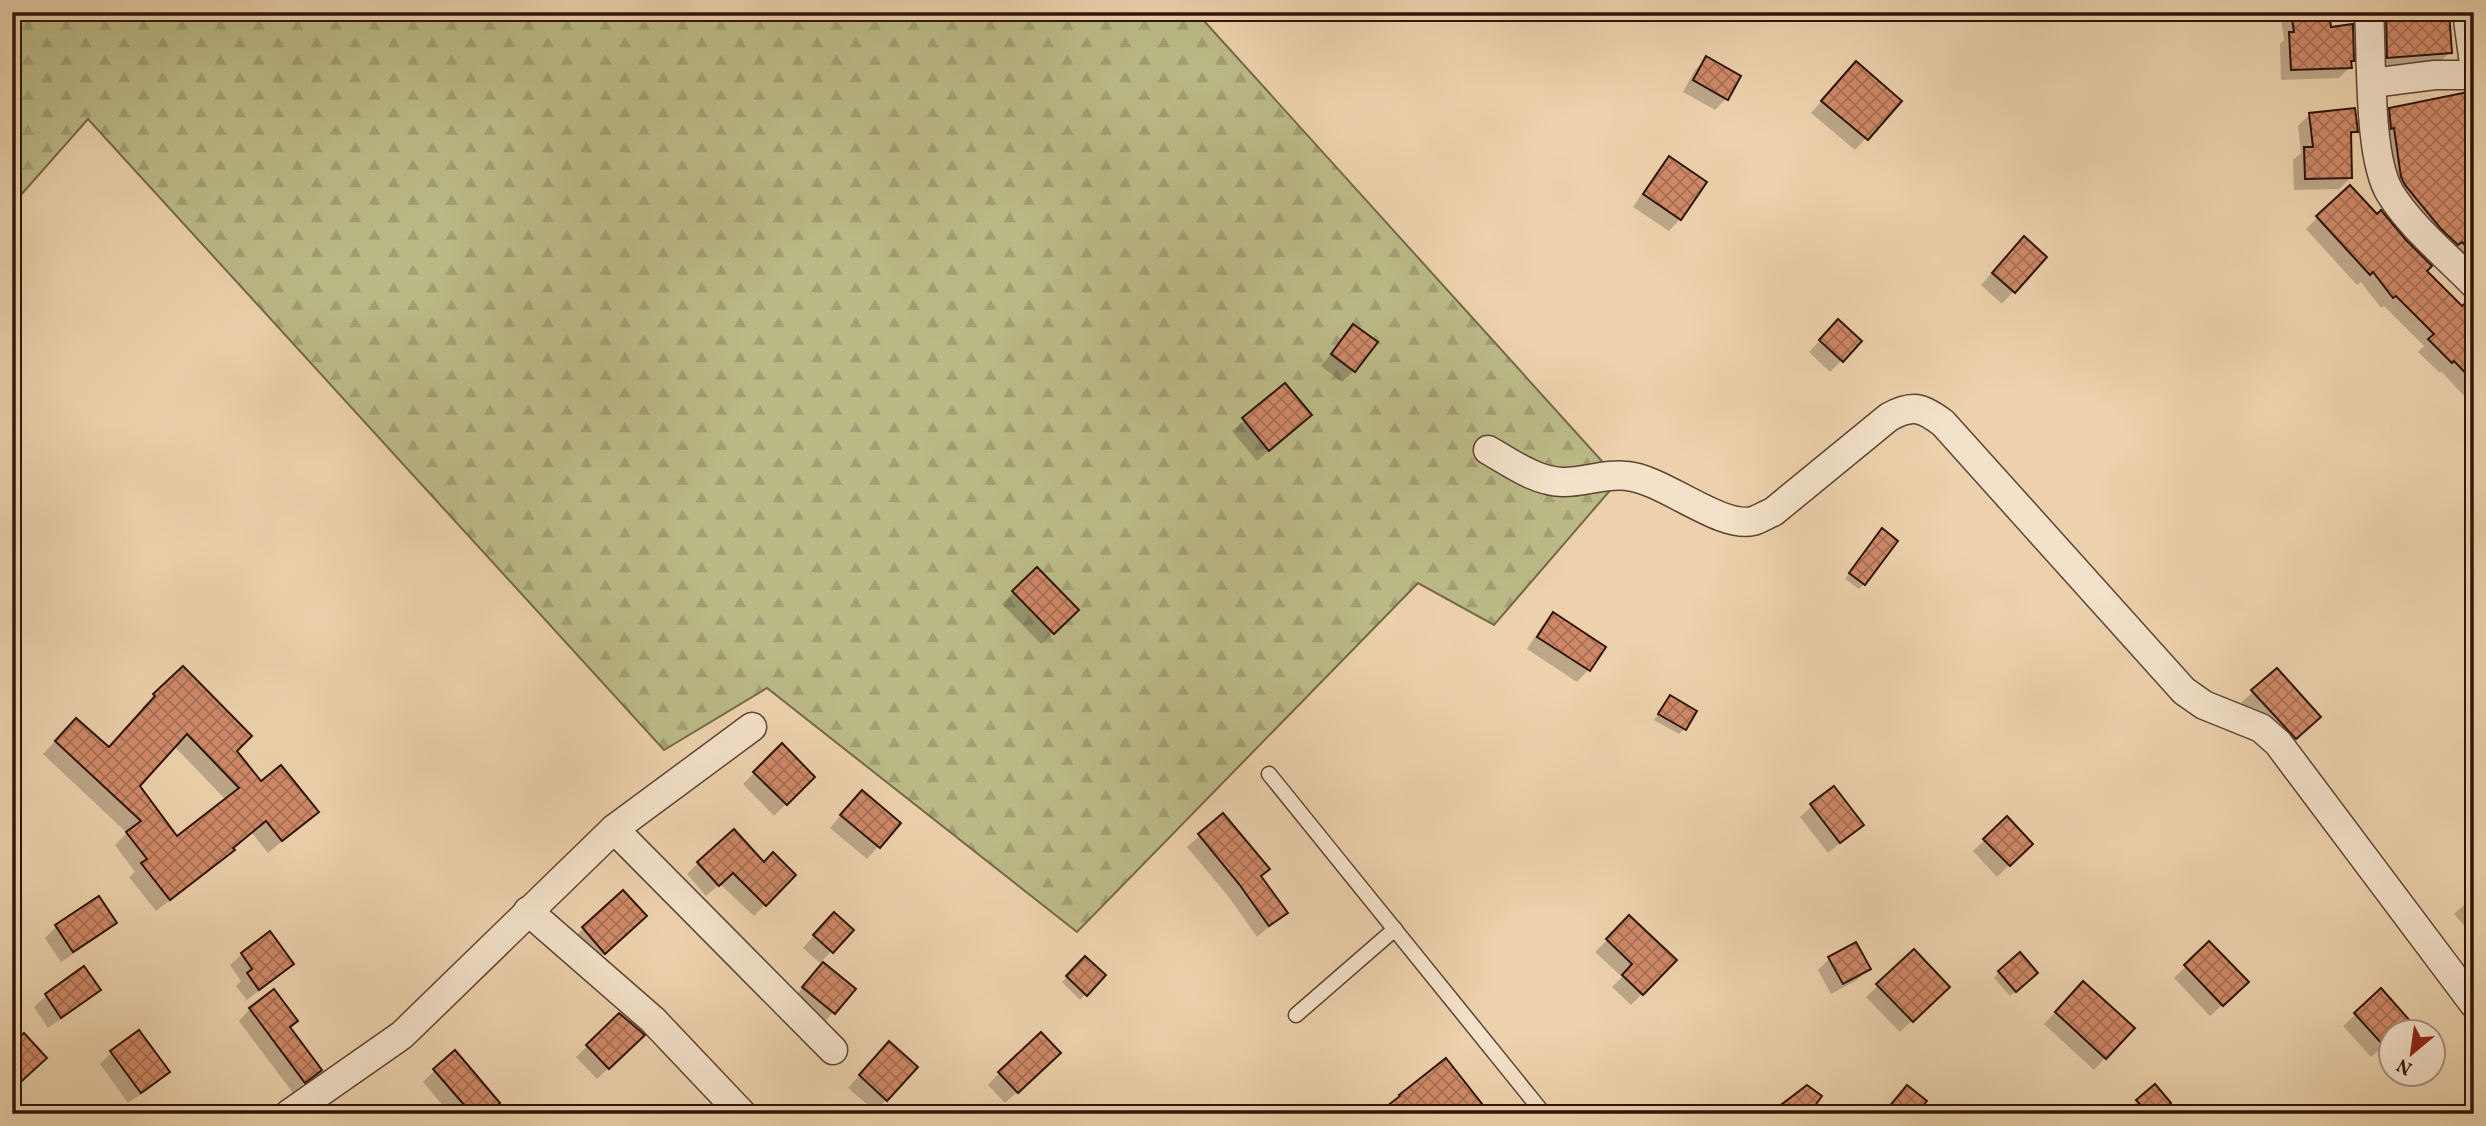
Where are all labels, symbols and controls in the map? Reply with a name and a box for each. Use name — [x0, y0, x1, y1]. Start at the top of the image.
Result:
north arrow — [2378, 1018, 2448, 1088]
text: N — [2392, 1051, 2417, 1081]

